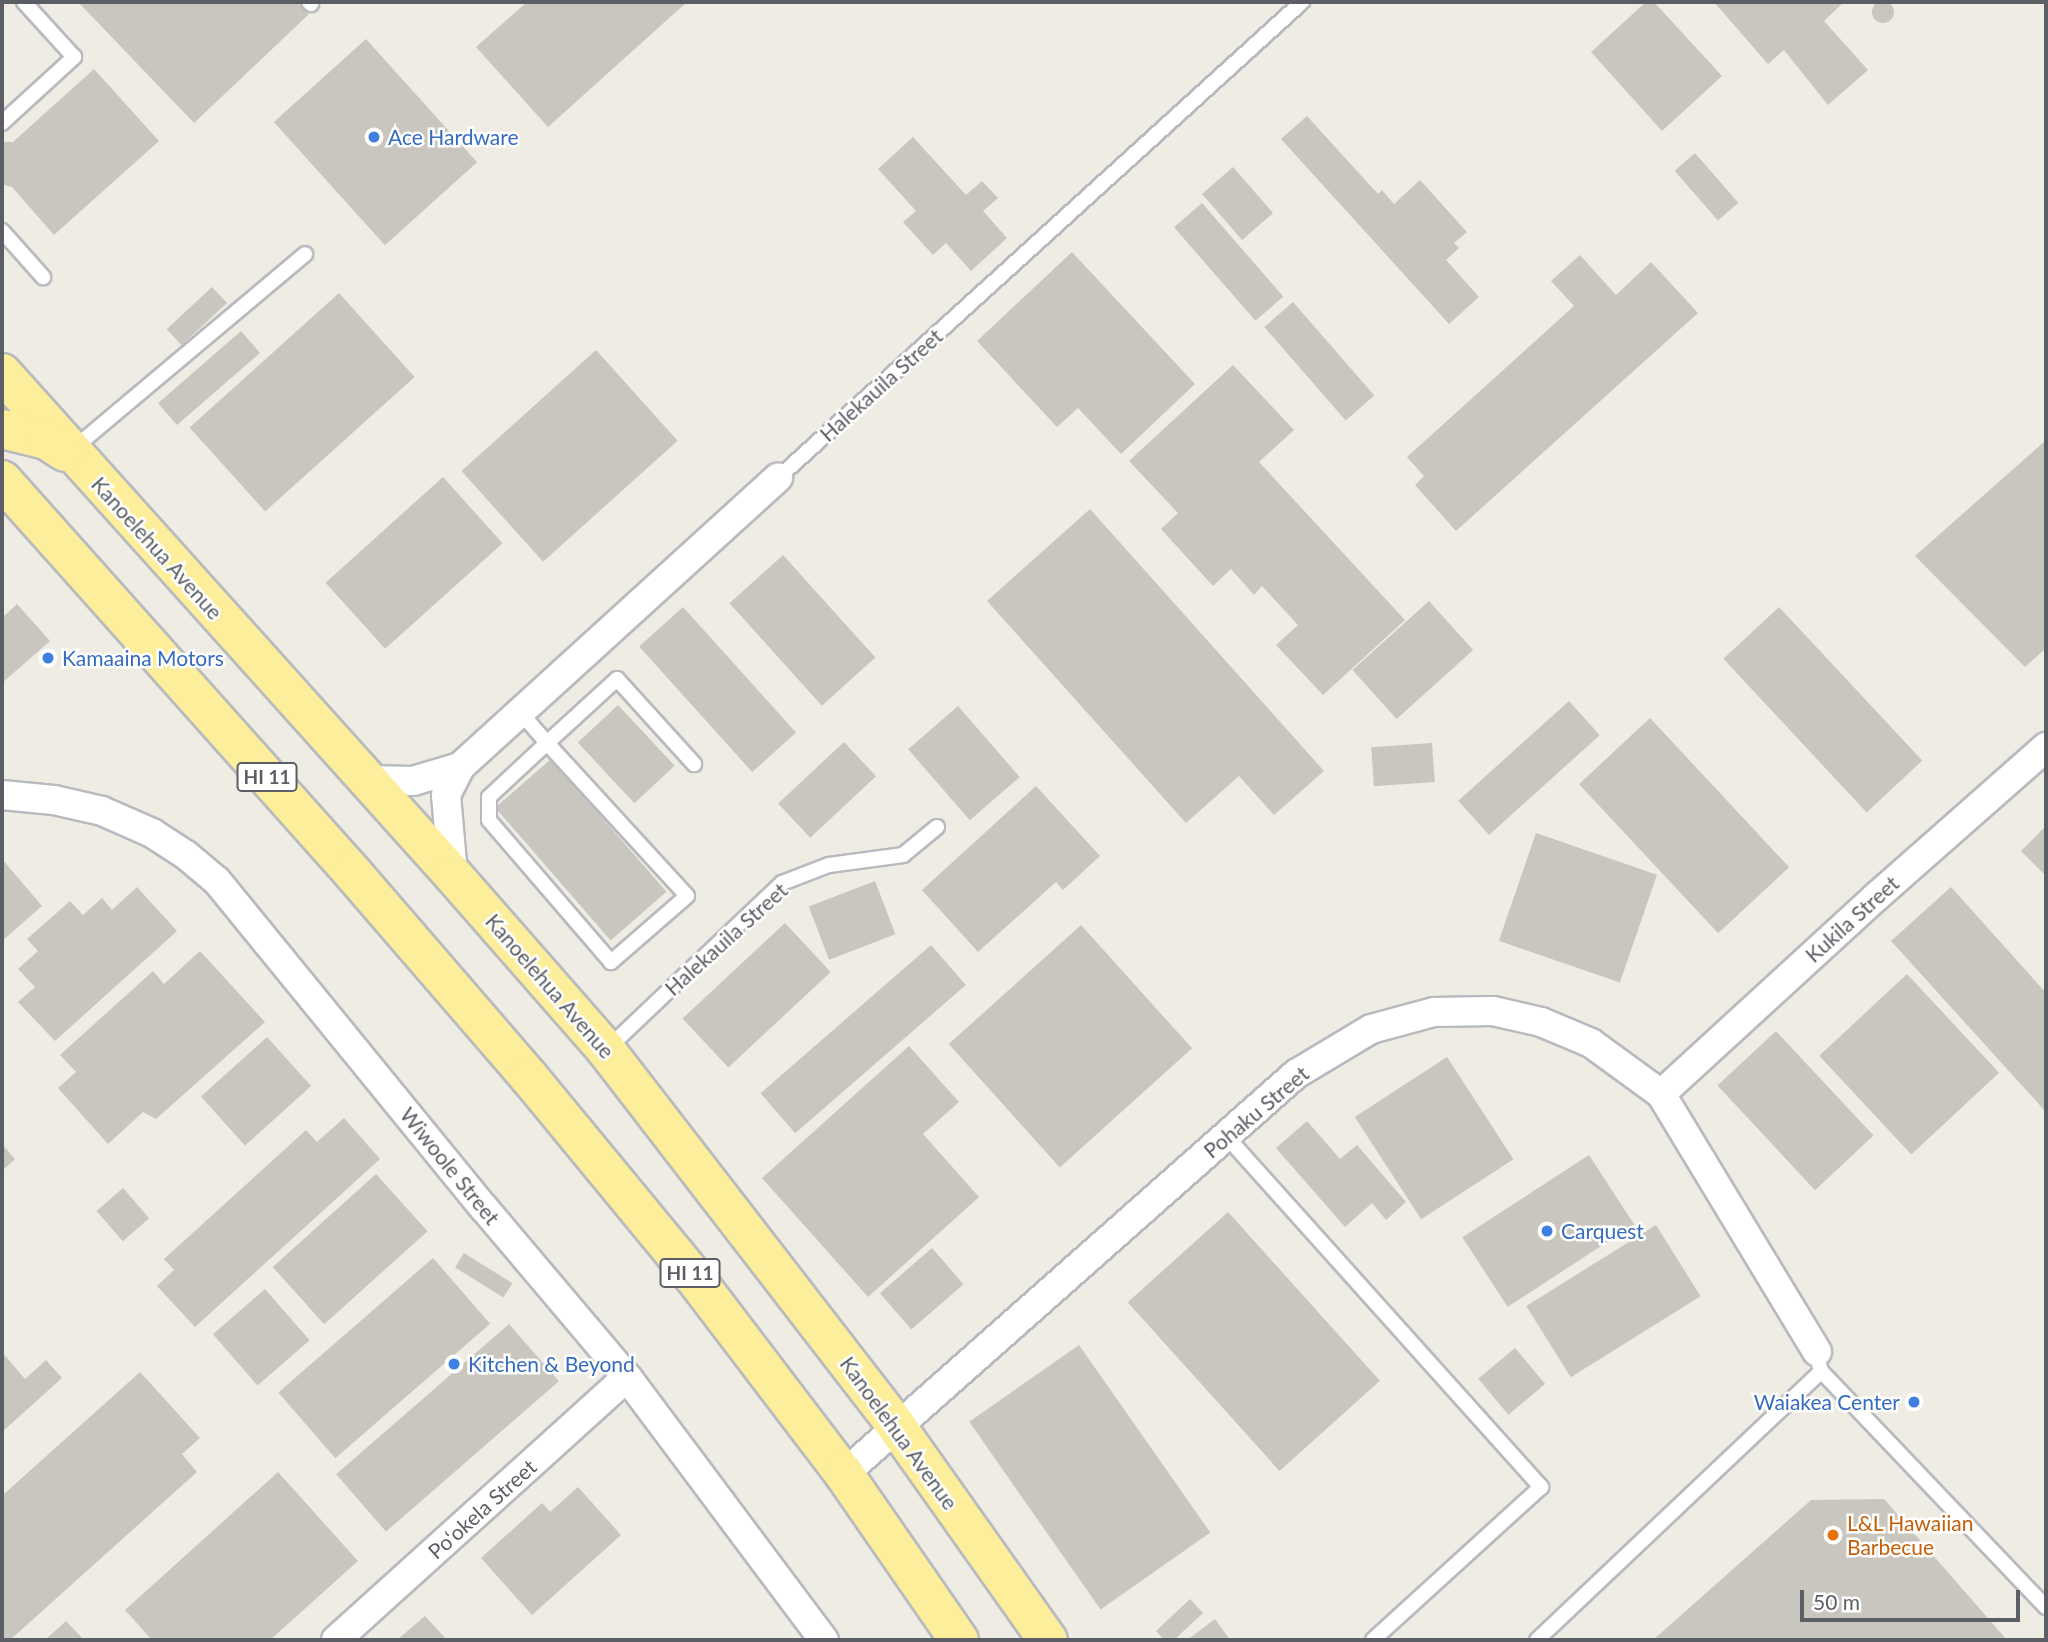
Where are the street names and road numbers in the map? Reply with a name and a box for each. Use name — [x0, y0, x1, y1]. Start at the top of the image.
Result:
street label: Halekauila Street — [815, 323, 947, 447]
street label: Kanoelehua Avenue — [86, 471, 228, 625]
road number: HI 11 — [236, 762, 298, 792]
street label: Kukila Street — [1800, 871, 1904, 967]
street label: Halekauila Street — [660, 877, 792, 1001]
street label: Kanoelehua Avenue — [480, 908, 620, 1064]
street label: Pohaku Street — [1198, 1061, 1314, 1163]
street label: Wiwoole Street — [395, 1102, 505, 1230]
road number: HI 11 — [658, 1258, 722, 1288]
street label: Kanoelehua Avenue — [835, 1351, 963, 1515]
street label: Po‘okela Street — [423, 1454, 541, 1564]

